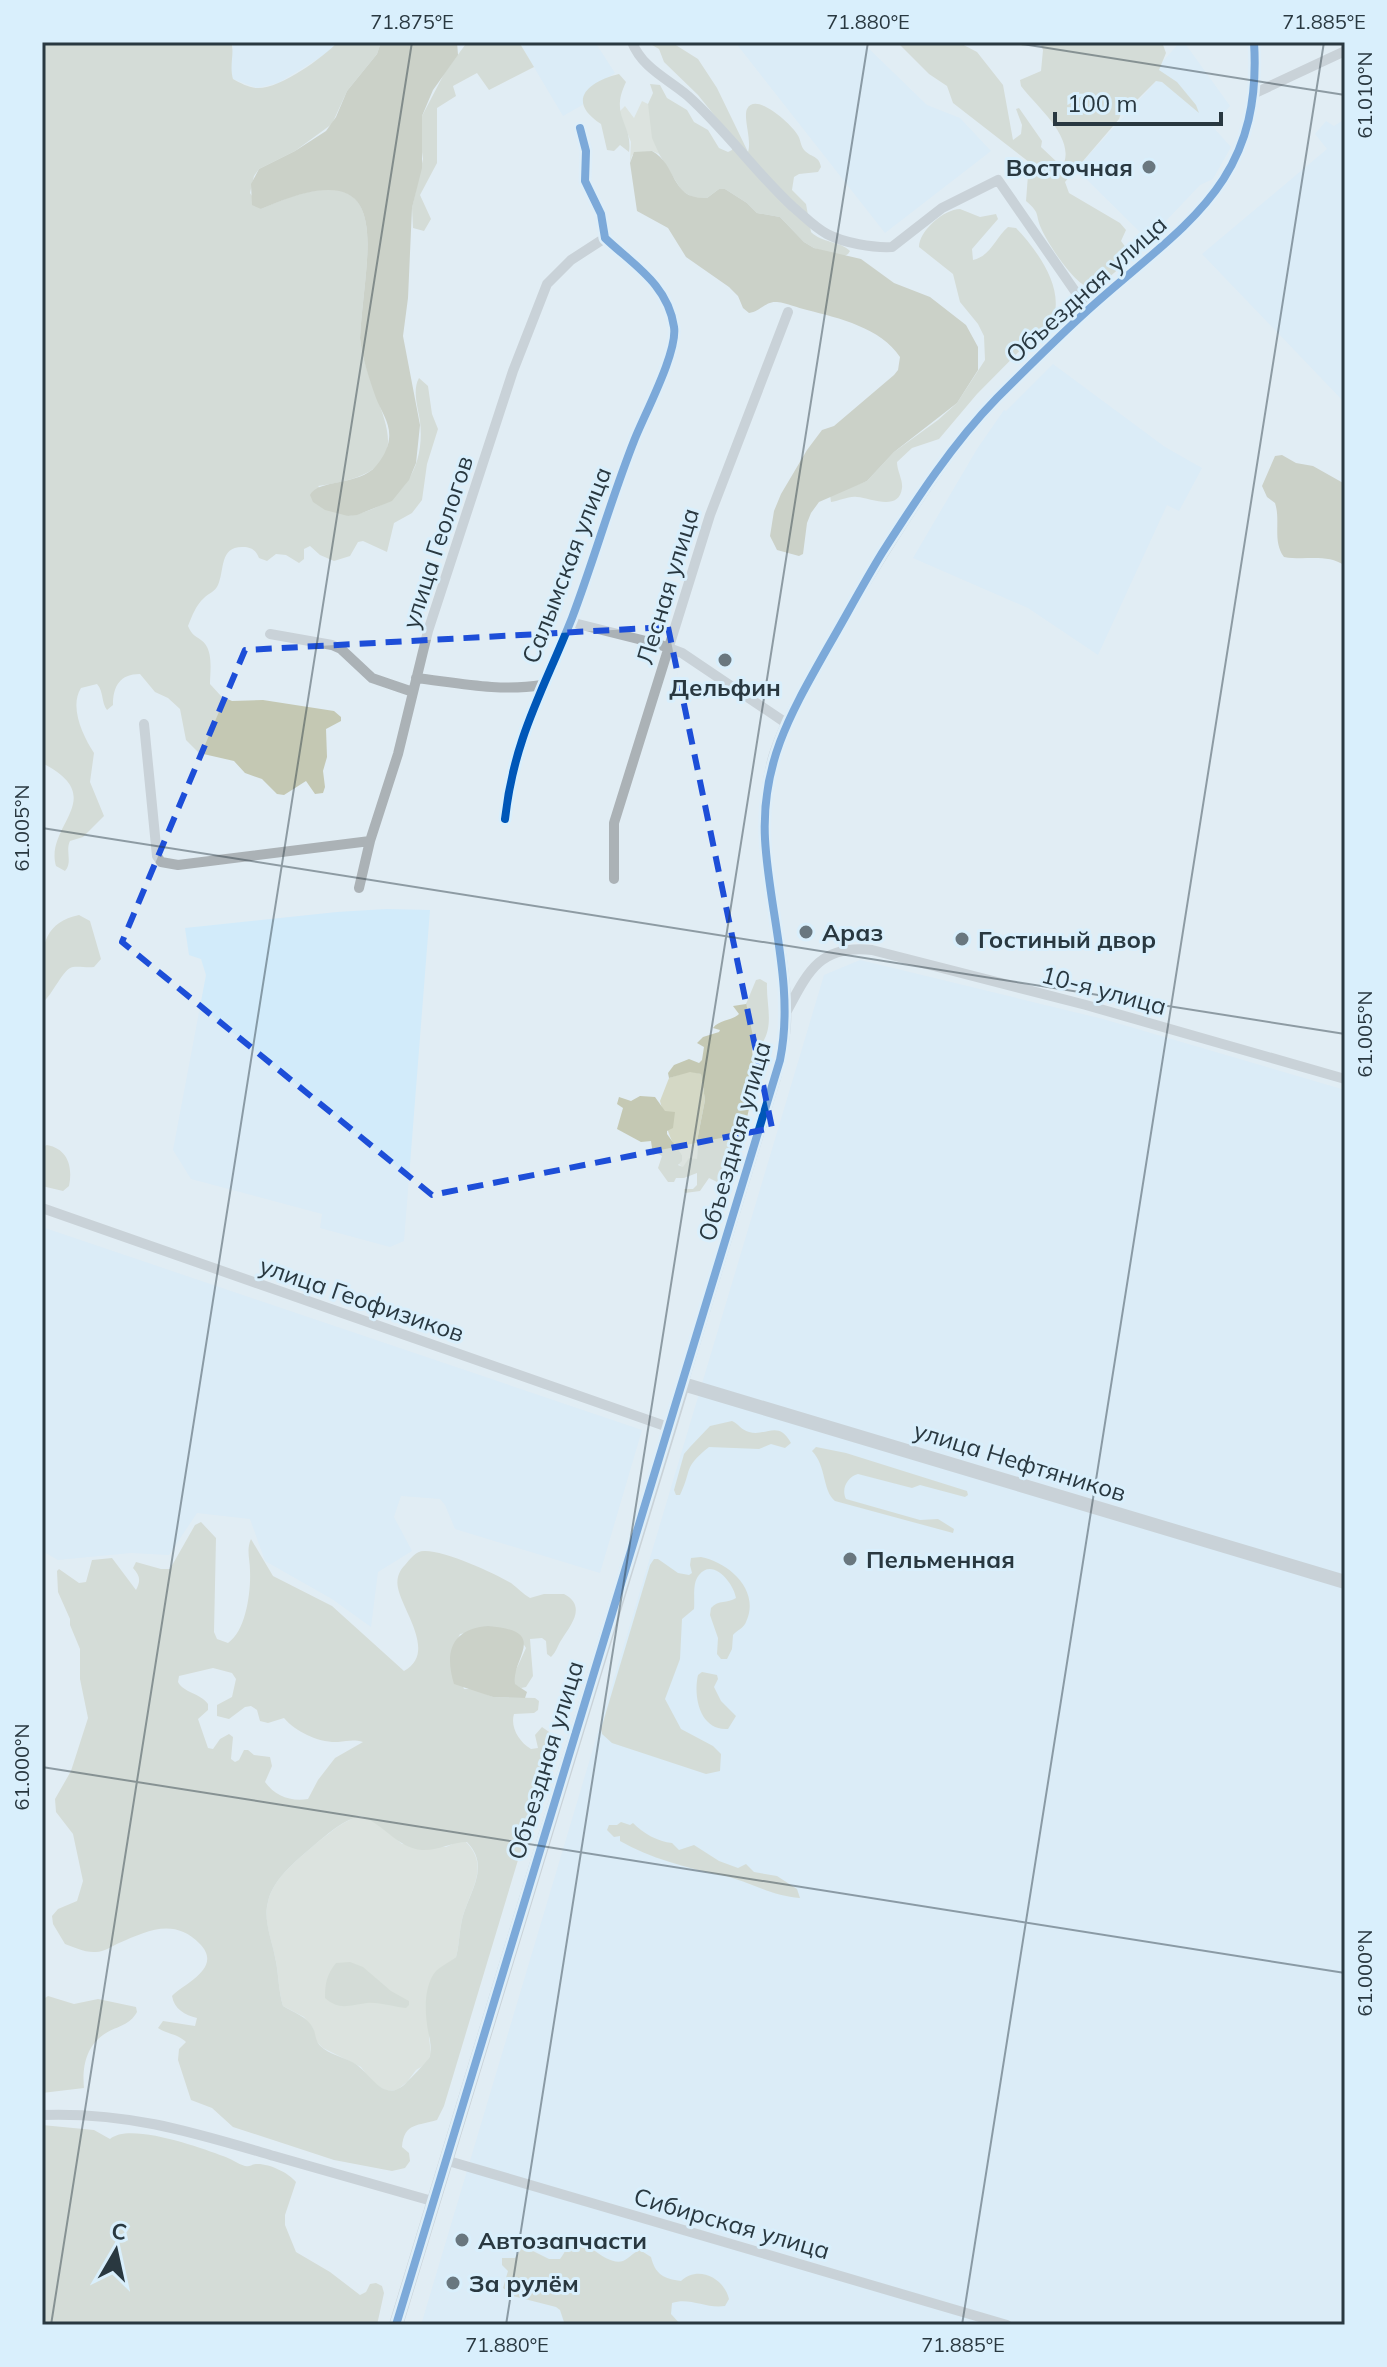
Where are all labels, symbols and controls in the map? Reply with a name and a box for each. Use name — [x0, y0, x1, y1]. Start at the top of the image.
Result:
text: 71.875°E — [370, 9, 454, 34]
text: 71.880°E — [826, 9, 910, 34]
text: 71.885°E — [1282, 9, 1366, 34]
text: 61.010°N — [1352, 52, 1377, 138]
scale bar — [1055, 76, 1221, 126]
text: 100 m — [1067, 88, 1138, 118]
place label: Восточная — [1006, 152, 1133, 182]
marker: Восточная — [1140, 158, 1158, 176]
street label: Объездная улица — [999, 209, 1173, 369]
street label: улица Геологов — [395, 452, 479, 632]
street label: Салымская улица — [515, 463, 617, 667]
street label: Лесная улица — [629, 504, 705, 668]
marker: Дельфин — [716, 651, 734, 669]
place label: Дельфин — [669, 672, 781, 702]
text: 61.005°N — [9, 785, 34, 871]
place label: Араз — [822, 917, 883, 947]
marker: Араз — [797, 923, 815, 941]
place label: Гостиный двор — [978, 924, 1156, 954]
marker: Гостиный двор — [953, 930, 971, 948]
street label: 10-я улица — [1038, 959, 1170, 1021]
text: 61.005°N — [1352, 991, 1377, 1077]
street label: Объездная улица — [691, 1038, 777, 1244]
street label: улица Геофизиков — [256, 1250, 468, 1348]
street label: улица Нефтяников — [910, 1414, 1130, 1508]
place label: Пельменная — [866, 1544, 1015, 1574]
marker: Пельменная — [841, 1550, 859, 1568]
street label: Объездная улица — [500, 1657, 590, 1863]
text: 61.000°N — [9, 1724, 34, 1810]
text: 61.000°N — [1352, 1930, 1377, 2016]
street label: Сибирская улица — [630, 2181, 834, 2265]
north arrow — [76, 2211, 156, 2291]
text: С — [109, 2216, 129, 2246]
place label: Автозапчасти — [478, 2225, 647, 2255]
marker: Автозапчасти — [453, 2231, 471, 2249]
place label: За рулём — [469, 2268, 579, 2298]
marker: За рулём — [444, 2274, 462, 2292]
text: 71.880°E — [465, 2332, 549, 2357]
text: 71.885°E — [921, 2332, 1005, 2357]

